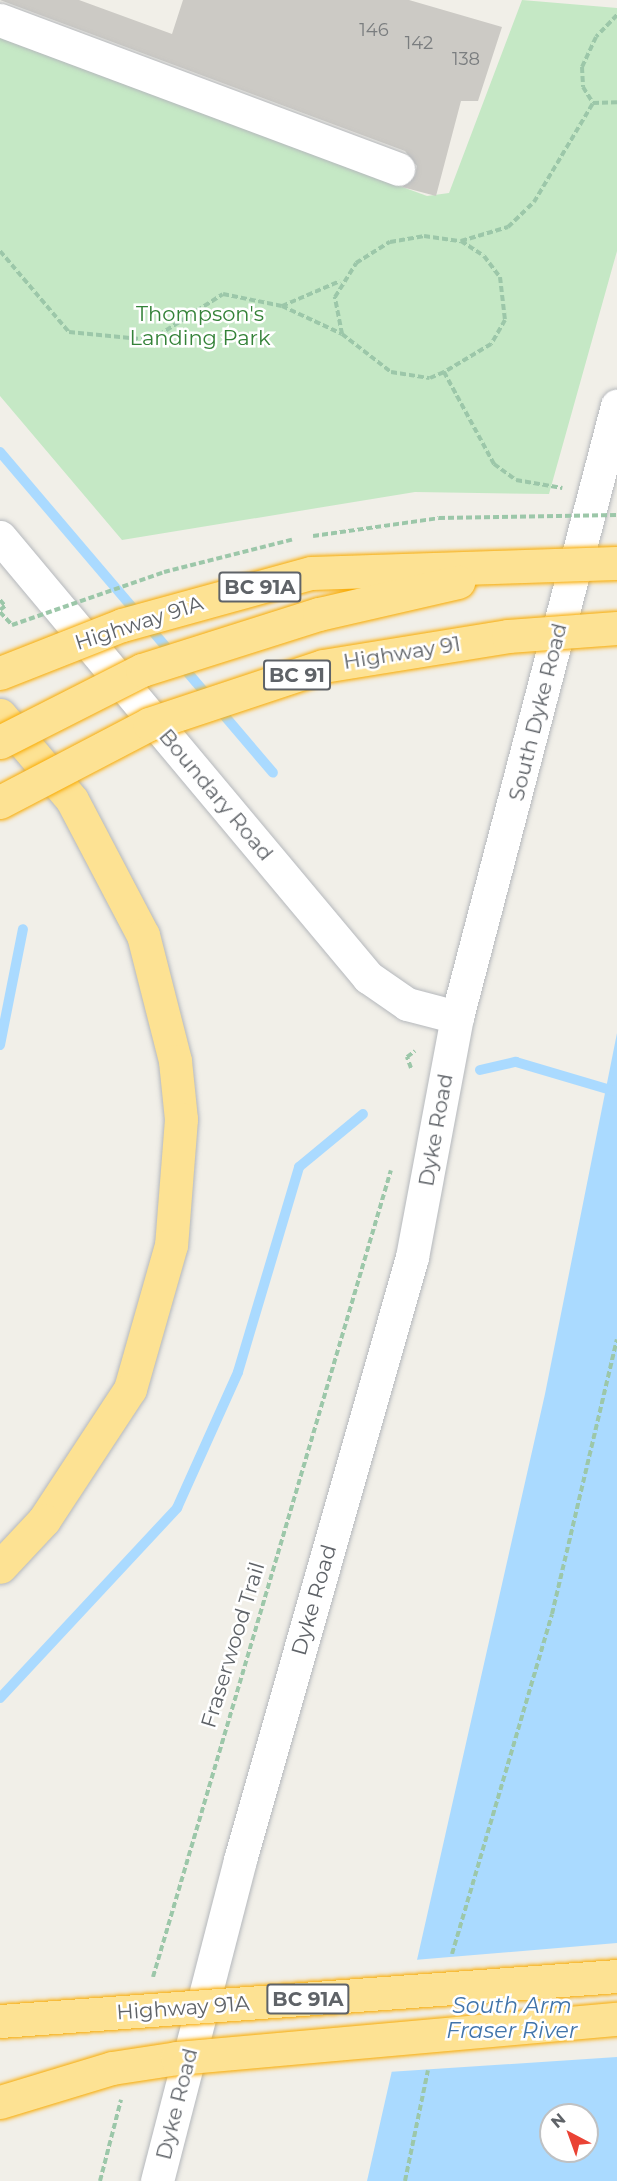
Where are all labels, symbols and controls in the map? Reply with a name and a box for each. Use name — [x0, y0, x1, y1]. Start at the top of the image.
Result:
house number: 146 — [359, 19, 389, 41]
house number: 142 — [405, 32, 433, 54]
house number: 138 — [452, 48, 480, 70]
park label: Thompson's Landing Park — [130, 301, 270, 351]
road number: BC 91A — [218, 570, 302, 604]
street label: Highway 91A — [72, 590, 206, 656]
street label: South Dyke Road — [504, 620, 572, 804]
street label: Highway 91 — [342, 631, 462, 675]
road number: BC 91 — [262, 658, 332, 692]
street label: Boundary Road — [154, 724, 278, 866]
street label: Dyke Road — [414, 1072, 458, 1188]
street label: Dyke Road — [286, 1542, 342, 1658]
street label: Fraserwood Trail — [196, 1559, 270, 1731]
road number: BC 91A — [266, 1982, 350, 2016]
street label: Highway 91A — [116, 1991, 250, 2025]
water label: South Arm Fraser River — [446, 1992, 578, 2044]
street label: Dyke Road — [151, 2046, 203, 2162]
north arrow — [539, 2103, 599, 2163]
text: N — [547, 2109, 569, 2132]

